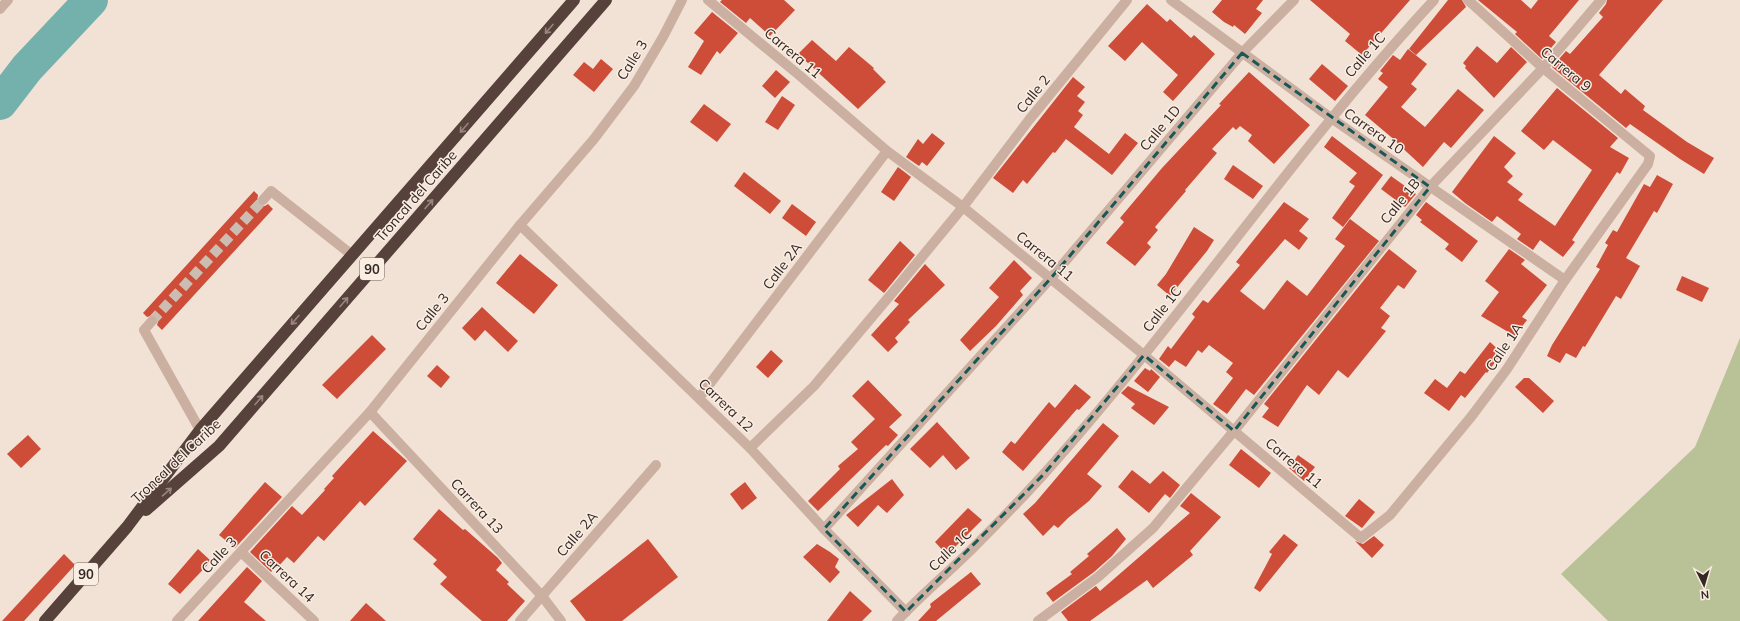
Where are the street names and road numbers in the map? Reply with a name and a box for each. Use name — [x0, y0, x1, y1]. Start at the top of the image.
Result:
street label: Carrera 11 — [761, 24, 825, 82]
street label: Calle 1C — [1341, 29, 1389, 81]
street label: Calle 3 — [613, 37, 651, 83]
street label: Carrera 9 — [1537, 43, 1595, 95]
street label: Calle 2 — [1012, 71, 1054, 117]
street label: Calle 1D — [1136, 101, 1184, 155]
street label: Carrera 10 — [1340, 104, 1408, 158]
street label: Troncal del Caribe — [371, 146, 461, 246]
street label: Calle 1B — [1376, 175, 1424, 227]
street label: Carrera 11 — [1012, 227, 1078, 285]
street label: Calle 2A — [758, 238, 806, 293]
road number: 90 — [360, 258, 384, 280]
street label: Calle 1C — [1138, 282, 1186, 336]
street label: Calle 3 — [411, 289, 453, 335]
street label: Calle 1A — [1481, 319, 1527, 375]
street label: Carrera 12 — [695, 374, 757, 436]
street label: Troncal del Caribe — [127, 415, 225, 507]
street label: Carrera 11 — [1262, 434, 1326, 492]
street label: Carrera 13 — [447, 475, 507, 537]
street label: Calle 2A — [552, 507, 602, 560]
street label: Calle 1C — [924, 525, 976, 575]
street label: Calle 3 — [197, 533, 241, 577]
street label: Carrera 14 — [256, 546, 319, 607]
road number: 90 — [74, 563, 98, 585]

